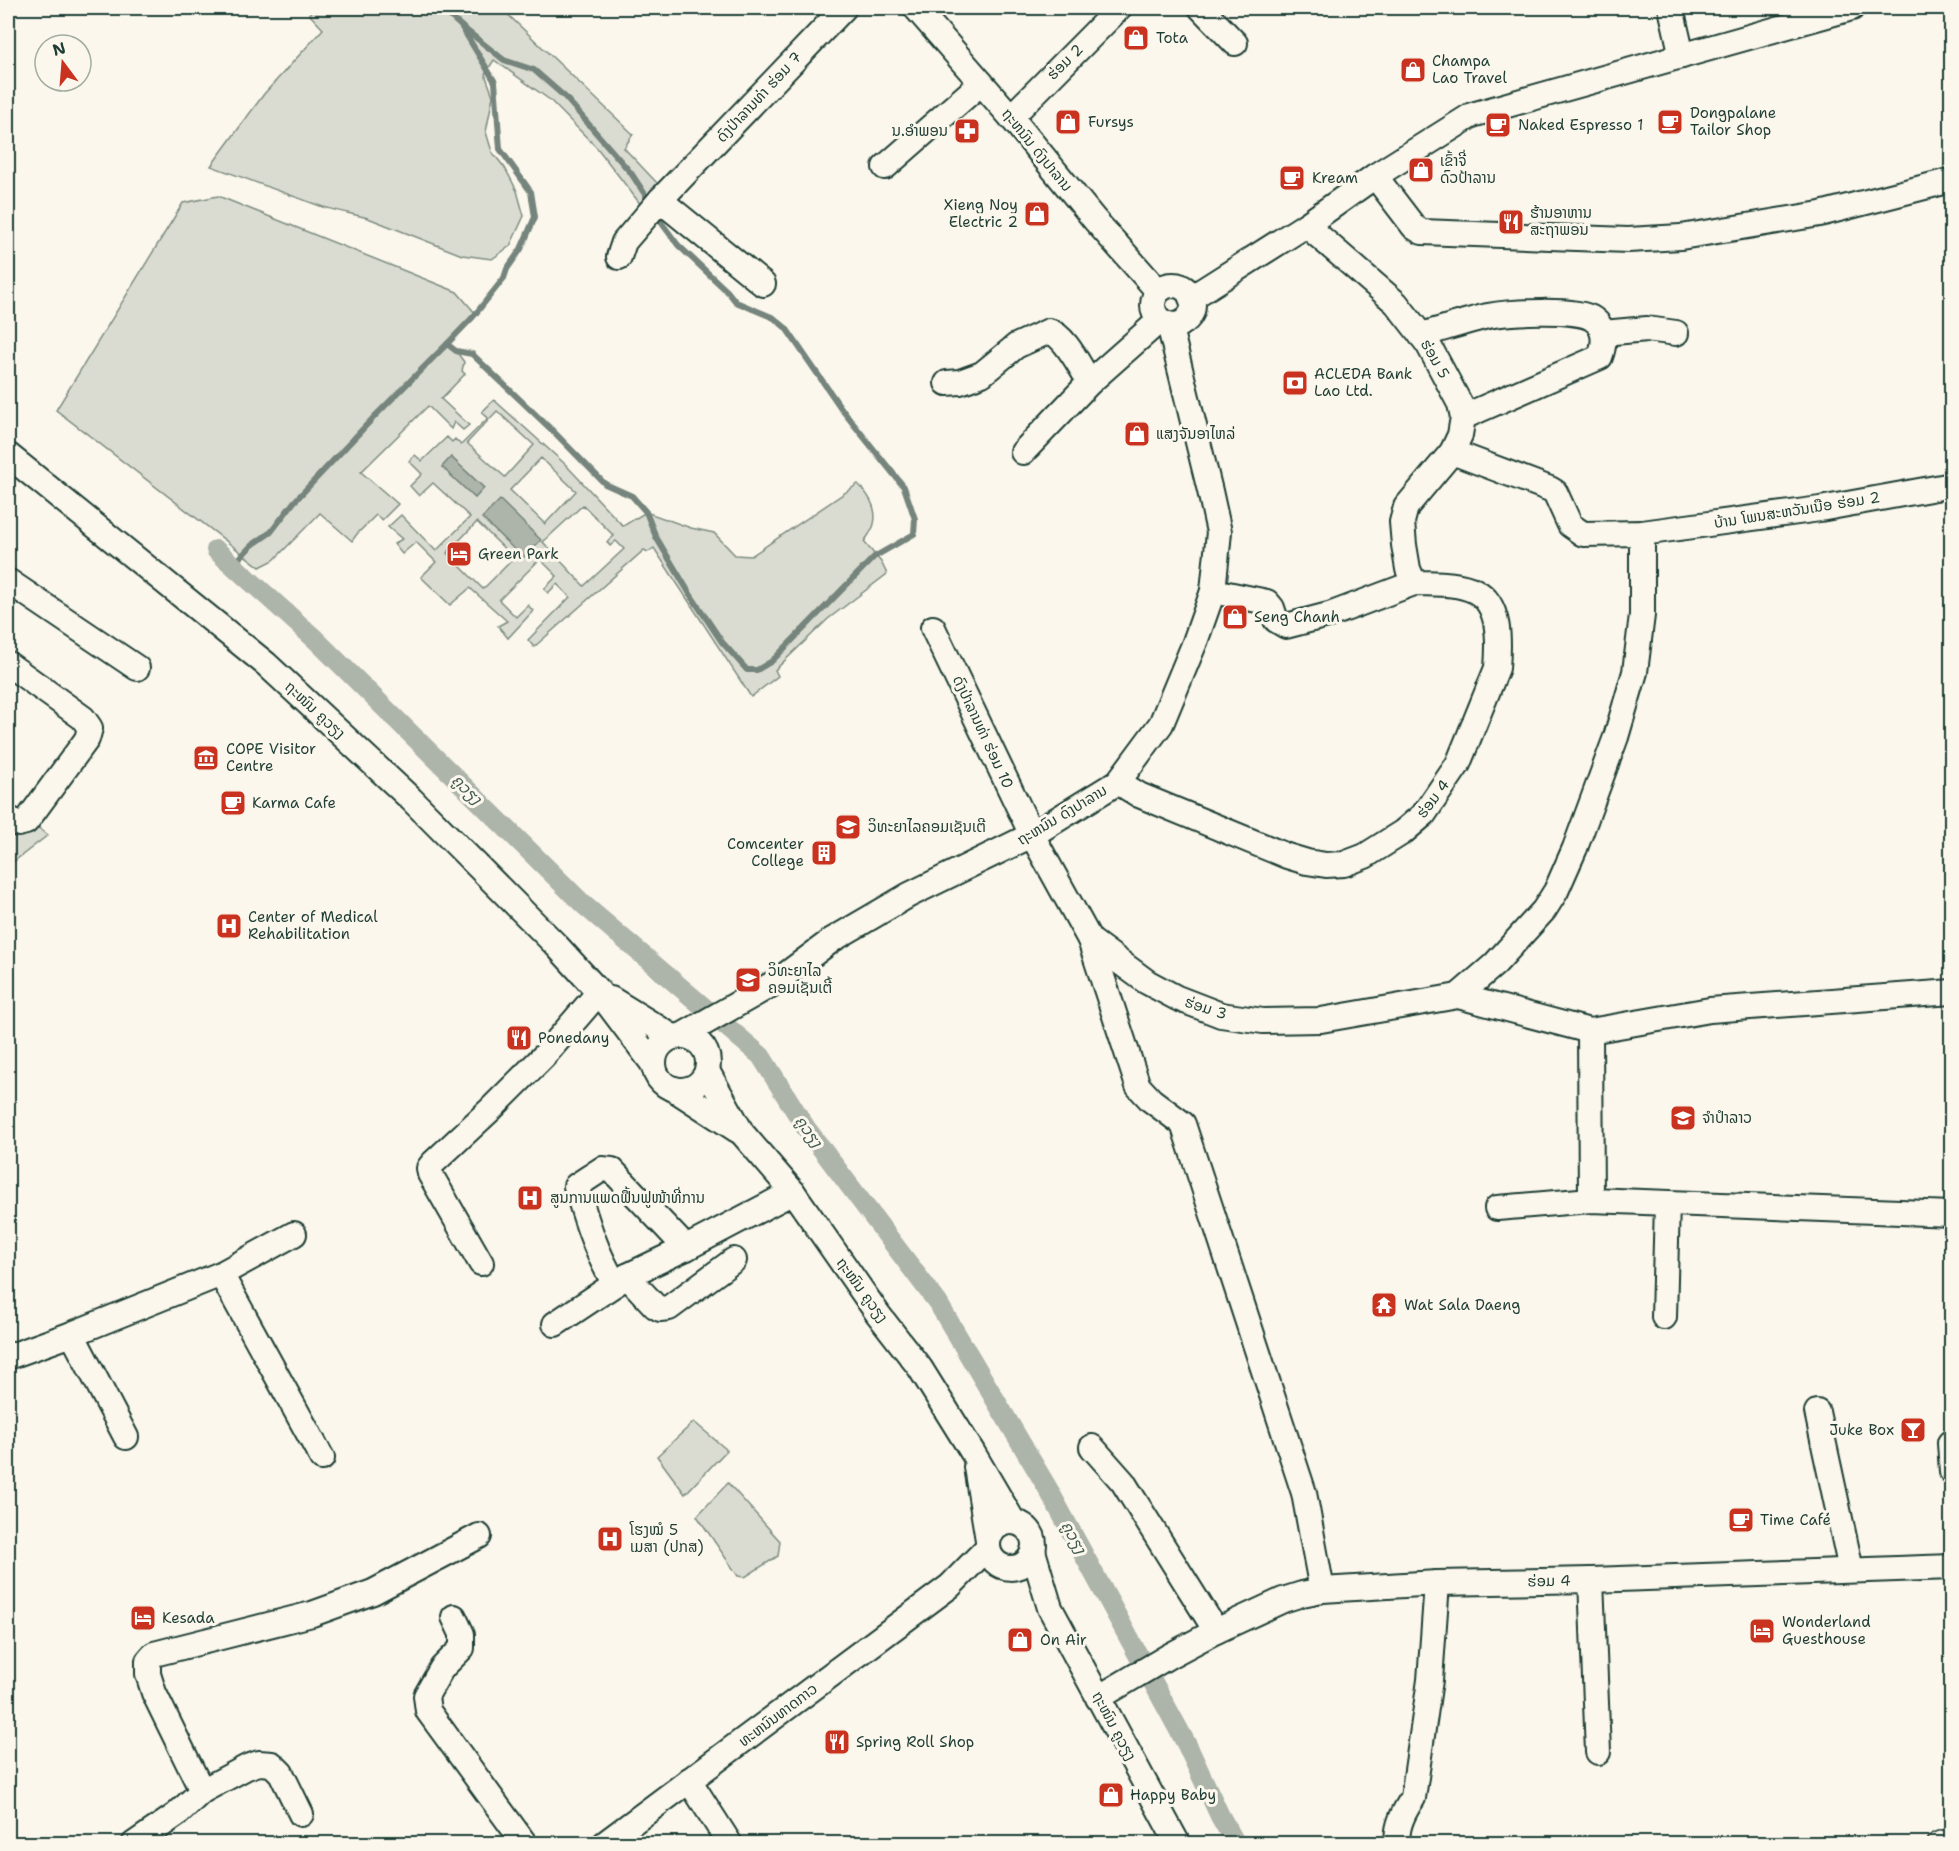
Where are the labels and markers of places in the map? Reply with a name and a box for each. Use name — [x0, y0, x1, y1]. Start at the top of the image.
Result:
shop icon: Tota — [1121, 23, 1151, 53]
place label: Tota — [1156, 28, 1189, 48]
place label: Champa Lao Travel — [1432, 51, 1507, 88]
shop icon: Champa Lao Travel — [1398, 55, 1428, 85]
place label: Dongpalane Tailor Shop — [1690, 103, 1776, 140]
shop icon: Fursys — [1053, 107, 1083, 137]
cafe icon: Dongpalane Tailor Shop — [1655, 107, 1685, 137]
cafe icon: Naked Espresso 1 — [1483, 110, 1513, 140]
place label: Fursys — [1088, 112, 1134, 132]
place label: Naked Espresso 1 — [1518, 115, 1643, 135]
pharmacy icon: ນ.ອຳພອນ — [952, 116, 982, 146]
place label: ນ.ອຳພອນ — [892, 121, 948, 141]
place label: ເຂົ້າຈີ່ ດົວປ້າລານ — [1440, 149, 1496, 188]
shop icon: ເຂົ້າຈີ່ ດົວປ້າລານ — [1406, 155, 1436, 185]
cafe icon: Kream — [1277, 163, 1307, 193]
place label: Kream — [1312, 168, 1358, 188]
place label: Xieng Noy Electric 2 — [944, 195, 1018, 232]
shop icon: Xieng Noy Electric 2 — [1022, 199, 1052, 229]
place label: ຮ້ານອາຫານ ສະຖາພອນ — [1530, 203, 1592, 240]
restaurant icon: ຮ້ານອາຫານ ສະຖາພອນ — [1496, 207, 1526, 237]
place label: ACLEDA Bank Lao Ltd. — [1314, 364, 1412, 401]
bank icon: ACLEDA Bank Lao Ltd. — [1280, 368, 1310, 398]
shop icon: ແສງຈັນອາໄຫລ່ — [1122, 419, 1152, 449]
place label: ແສງຈັນອາໄຫລ່ — [1156, 424, 1235, 444]
hotel icon: Green Park — [444, 539, 474, 569]
place label: Green Park — [478, 544, 559, 564]
shop icon: Seng Chanh — [1220, 602, 1250, 632]
place label: Seng Chanh — [1254, 607, 1340, 627]
place label: COPE Visitor Centre — [226, 739, 316, 776]
museum icon: COPE Visitor Centre — [191, 743, 221, 773]
cafe icon: Karma Cafe — [218, 788, 248, 818]
place label: Karma Cafe — [252, 793, 336, 813]
school or university icon: ວິທະຍາໄລຄອມເຊັນເຕີ — [833, 812, 863, 842]
place label: ວິທະຍາໄລຄອມເຊັນເຕີ — [868, 817, 986, 837]
place label: Comcenter College — [727, 834, 804, 871]
building icon: Comcenter College — [809, 838, 839, 868]
place label: Center of Medical Rehabilitation — [248, 907, 378, 944]
hospital icon: Center of Medical Rehabilitation — [214, 911, 244, 941]
place label: ວິທະຍາໄລ ຄອມເຊັນເຕີ້ — [768, 961, 833, 998]
school or university icon: ວິທະຍາໄລ ຄອມເຊັນເຕີ້ — [733, 965, 763, 995]
restaurant icon: Ponedany — [504, 1023, 534, 1053]
place label: Ponedany — [538, 1028, 609, 1048]
school or university icon: ຈຳປຳລາວ — [1668, 1103, 1698, 1133]
place label: ຈຳປຳລາວ — [1702, 1108, 1752, 1128]
hospital icon: ສູນການແພດຟື້ນຟູໜ້າທີ່ການ — [515, 1183, 545, 1213]
place label: ສູນການແພດຟື້ນຟູໜ້າທີ່ການ — [550, 1186, 705, 1208]
temple icon: Wat Sala Daeng — [1369, 1290, 1399, 1320]
place label: Wat Sala Daeng — [1404, 1295, 1520, 1315]
bar icon: Juke Box — [1898, 1415, 1928, 1445]
place label: Juke Box — [1829, 1420, 1894, 1440]
cafe icon: Time Café — [1726, 1505, 1756, 1535]
place label: Time Café — [1760, 1510, 1831, 1530]
place label: ໂຮງໝໍ 5 ເມສາ (ປກສ) — [629, 1520, 704, 1557]
hospital icon: ໂຮງໝໍ 5 ເມສາ (ປກສ) — [595, 1524, 625, 1554]
hotel icon: Kesada — [128, 1603, 158, 1633]
place label: Kesada — [162, 1608, 215, 1628]
place label: Wonderland Guesthouse — [1782, 1612, 1871, 1649]
hotel icon: Wonderland Guesthouse — [1747, 1616, 1777, 1646]
shop icon: On Air — [1005, 1625, 1035, 1655]
place label: On Air — [1040, 1630, 1087, 1650]
restaurant icon: Spring Roll Shop — [822, 1727, 852, 1757]
place label: Spring Roll Shop — [856, 1732, 974, 1752]
shop icon: Happy Baby — [1096, 1780, 1126, 1810]
place label: Happy Baby — [1130, 1785, 1216, 1805]

